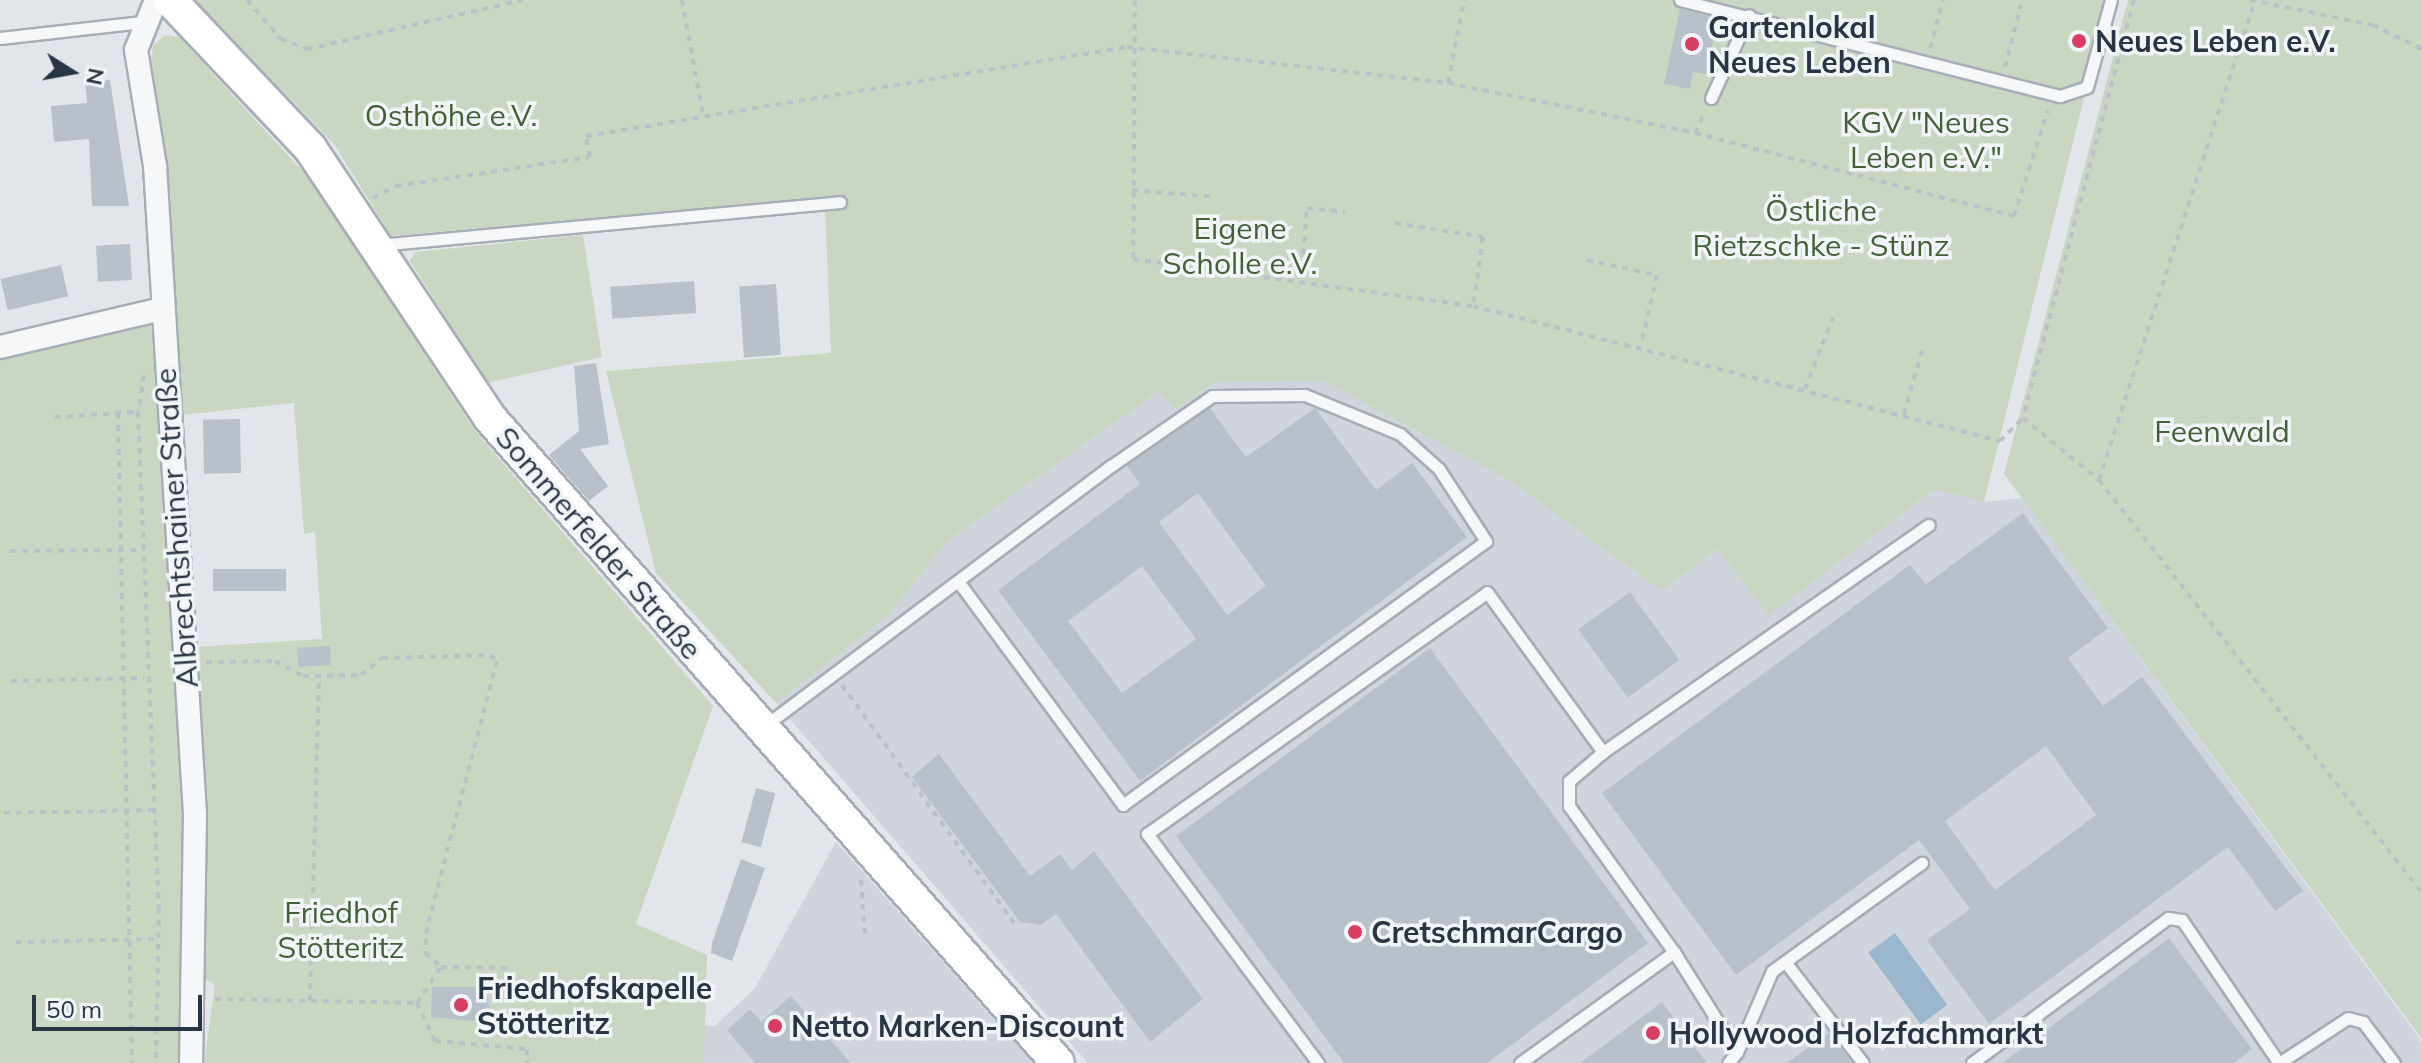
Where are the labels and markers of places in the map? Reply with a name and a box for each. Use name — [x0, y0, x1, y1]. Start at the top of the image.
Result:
place label: Gartenlokal Neues Leben — [1708, 9, 1891, 80]
place label: Neues Leben e.V. — [2095, 23, 2336, 59]
marker: Neues Leben e.V. — [2070, 32, 2088, 50]
marker: Gartenlokal Neues Leben — [1683, 35, 1701, 53]
place label: CretschmarCargo — [1371, 914, 1623, 950]
marker: CretschmarCargo — [1346, 923, 1364, 941]
place label: Friedhofskapelle Stötteritz — [477, 970, 712, 1040]
marker: Friedhofskapelle Stötteritz — [452, 996, 470, 1014]
place label: Netto Marken-Discount — [791, 1008, 1124, 1044]
place label: Hollywood Holzfachmarkt — [1669, 1015, 2043, 1051]
marker: Netto Marken-Discount — [766, 1017, 784, 1035]
marker: Hollywood Holzfachmarkt — [1644, 1024, 1662, 1042]

